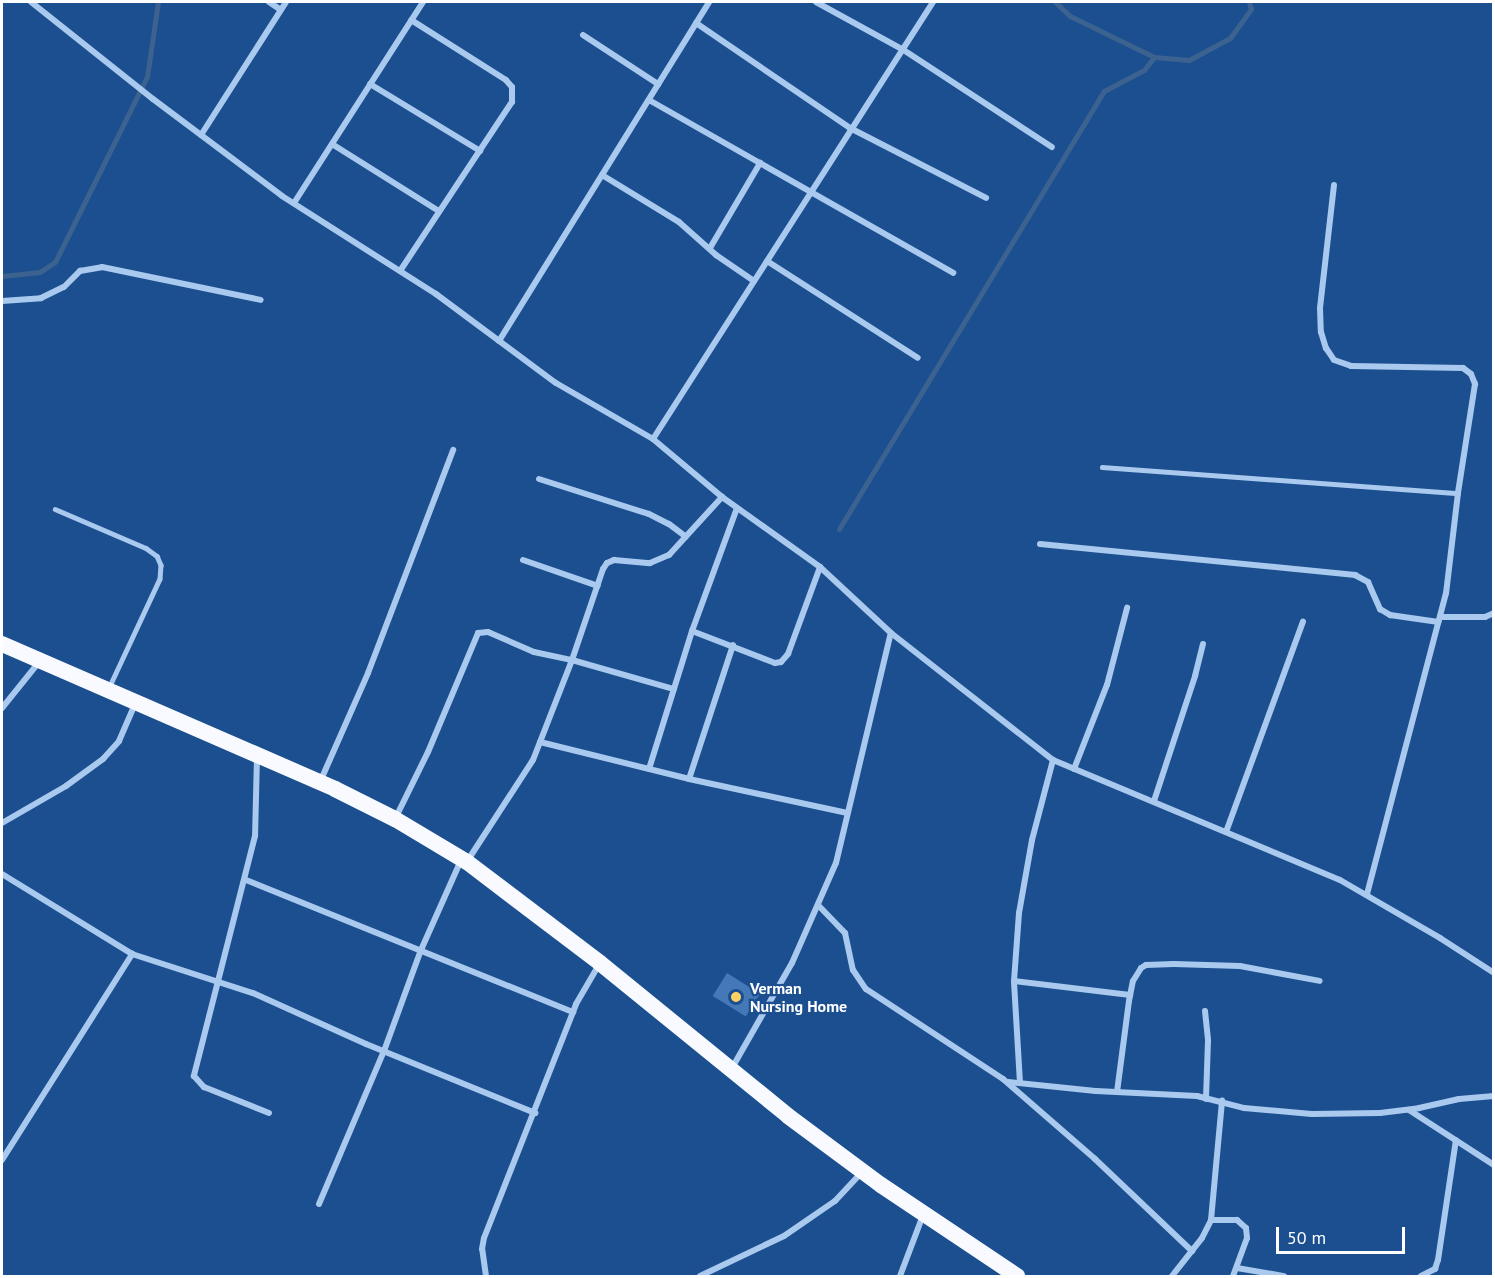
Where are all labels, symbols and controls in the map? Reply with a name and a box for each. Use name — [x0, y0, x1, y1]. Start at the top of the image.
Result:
place label: Verman Nursing Home — [750, 978, 847, 1016]
marker: Verman Nursing Home — [727, 988, 745, 1006]
scale bar — [1279, 1215, 1408, 1253]
text: 50 m — [1287, 1226, 1326, 1249]

